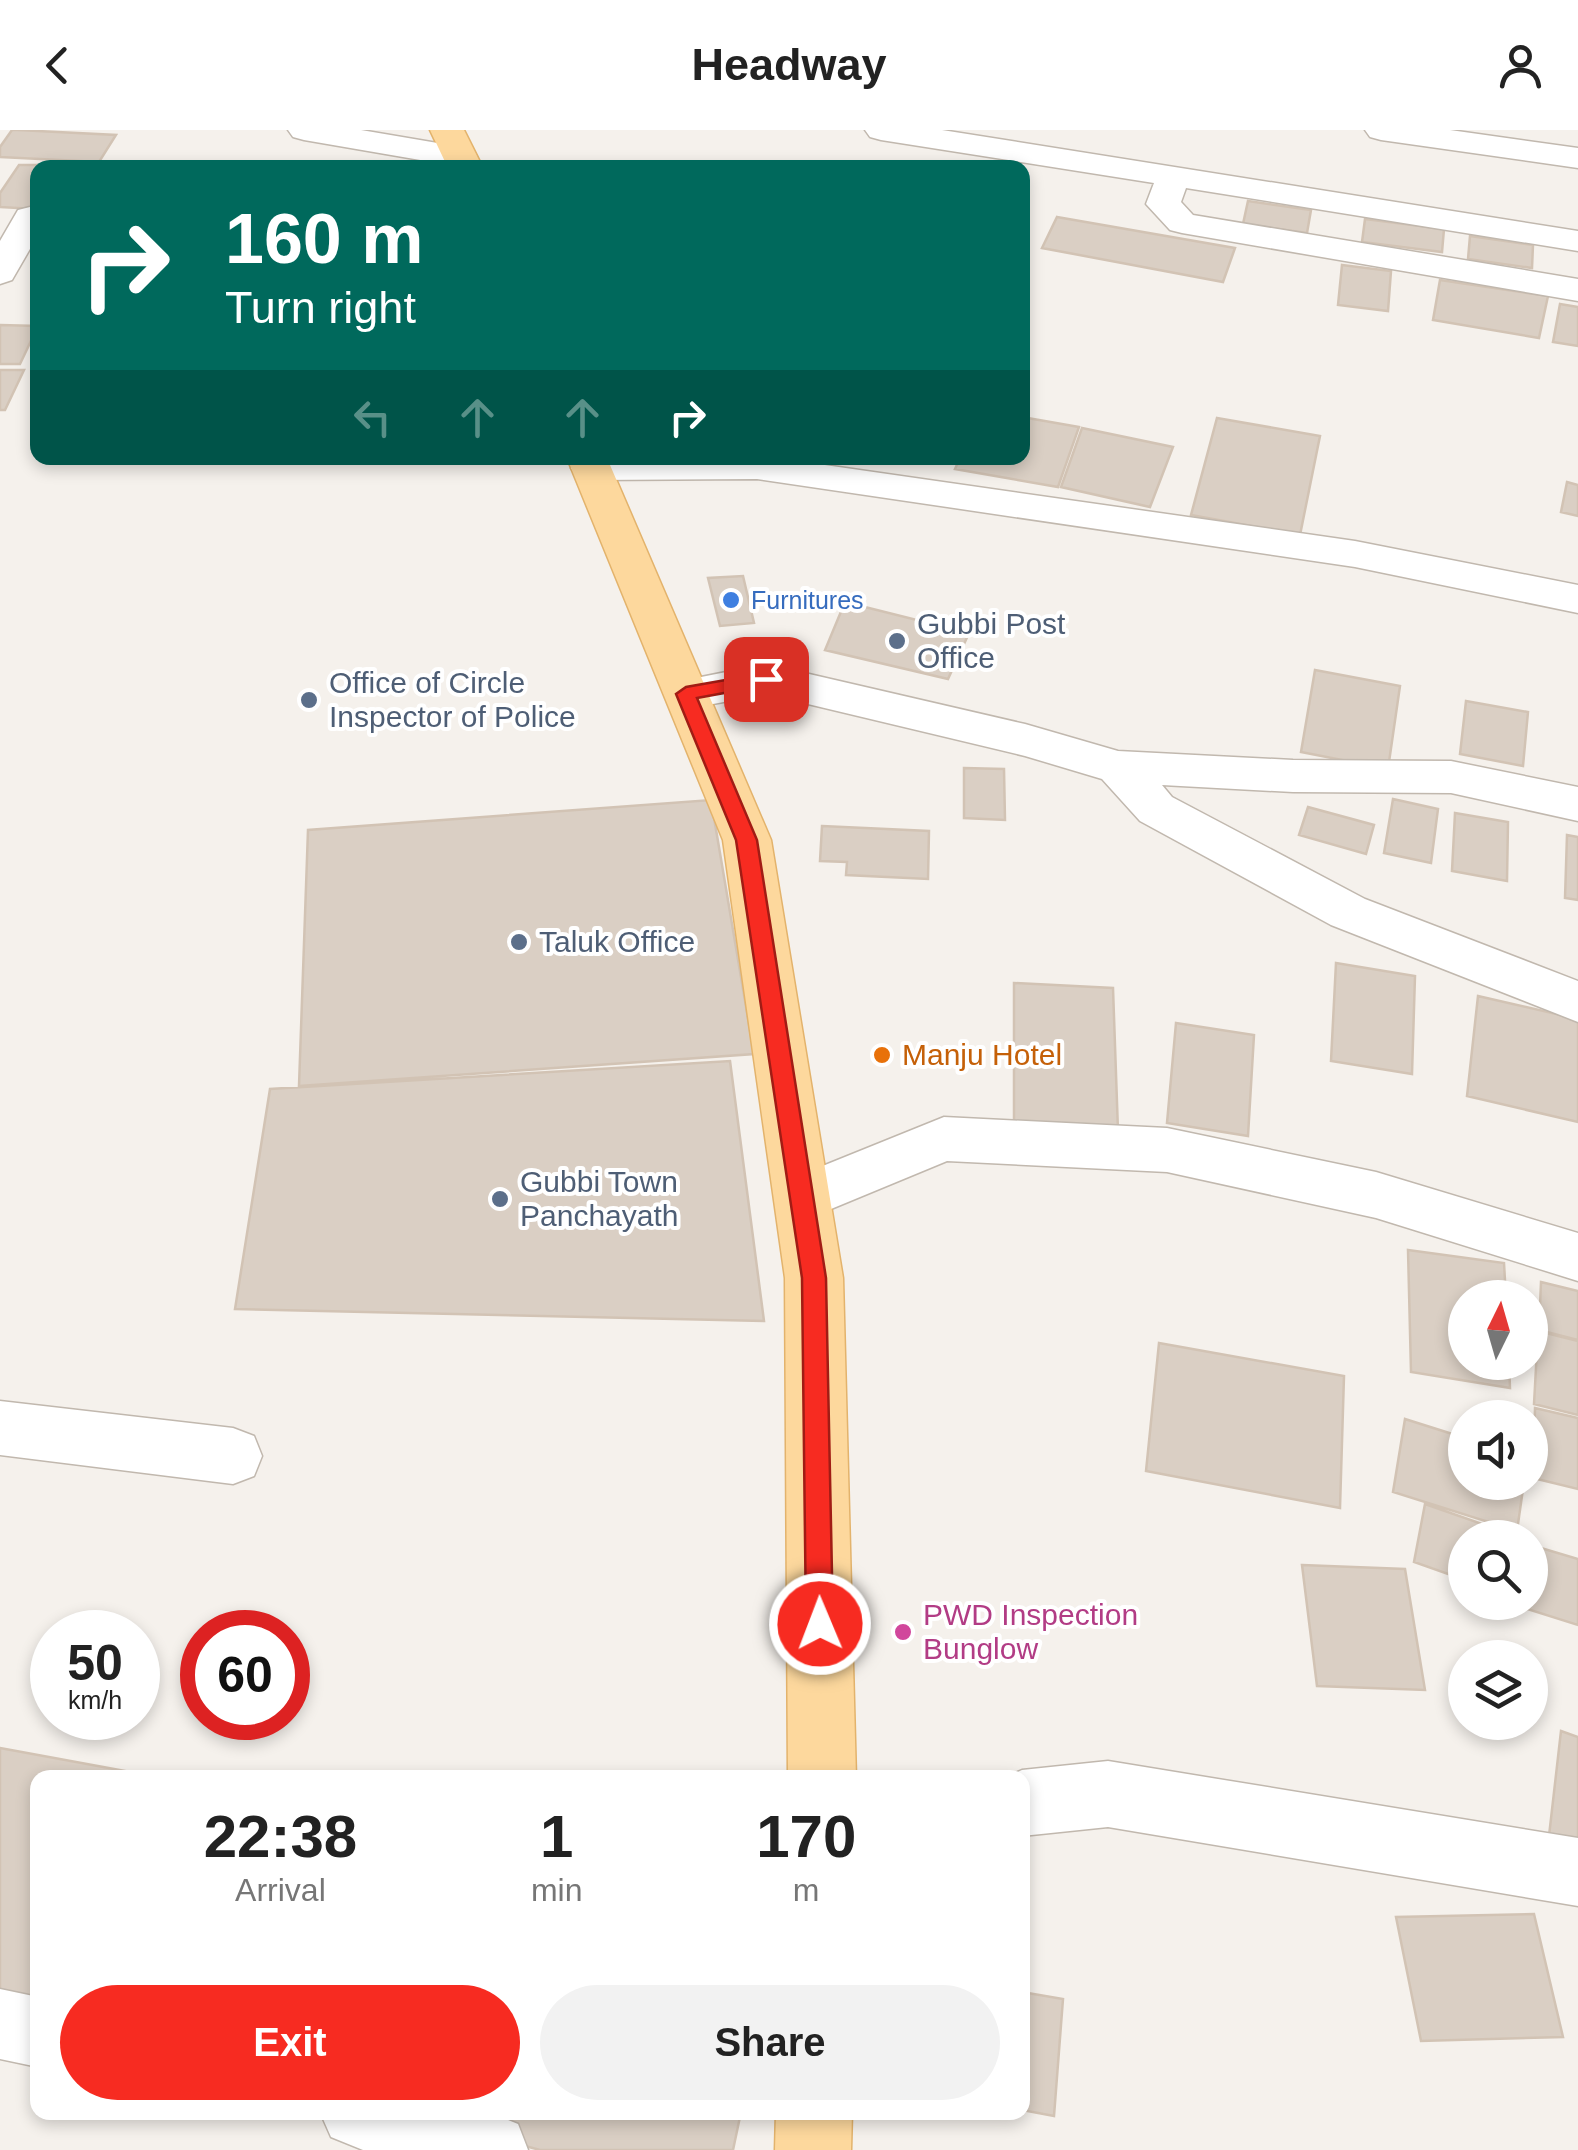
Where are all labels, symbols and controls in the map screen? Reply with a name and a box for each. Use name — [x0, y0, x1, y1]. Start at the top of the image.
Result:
icon: back — [30, 38, 85, 93]
icon: person — [1493, 38, 1548, 93]
text: Headway — [691, 39, 887, 90]
icon: right — [60, 200, 190, 330]
text: 160 m — [225, 200, 423, 278]
text: Turn right — [225, 282, 416, 333]
icon: left — [345, 390, 400, 445]
icon: ahead — [450, 390, 505, 445]
icon: ahead — [555, 390, 610, 445]
icon: right — [660, 390, 715, 445]
place label: Furnitures — [751, 586, 864, 614]
marker: Furnitures — [720, 589, 742, 611]
place label: Gubbi Post Office — [917, 607, 1066, 674]
marker: Gubbi Post Office — [886, 630, 908, 652]
pin — [724, 637, 809, 722]
icon: arrive — [739, 652, 794, 707]
place label: Office of Circle Inspector of Police — [329, 666, 576, 733]
marker: Office of Circle Inspector of Police — [298, 689, 320, 711]
place label: Taluk Office — [539, 925, 695, 958]
marker: Taluk Office — [508, 931, 530, 953]
place label: Manju Hotel — [902, 1038, 1062, 1071]
marker: Manju Hotel — [871, 1044, 893, 1066]
place label: Gubbi Town Panchayath — [520, 1165, 678, 1232]
marker: Gubbi Town Panchayath — [489, 1188, 511, 1210]
north arrow — [1448, 1280, 1548, 1380]
map controls — [1448, 1280, 1548, 1740]
button: sound — [1448, 1400, 1548, 1500]
button: search — [1448, 1520, 1548, 1620]
position arrow — [768, 1572, 872, 1676]
place label: PWD Inspection Bunglow — [923, 1598, 1138, 1665]
speed limit sign: 60 — [180, 1610, 310, 1740]
marker: PWD Inspection Bunglow — [892, 1621, 914, 1643]
text: 50 — [67, 1635, 123, 1691]
button: layers — [1448, 1640, 1548, 1740]
text: km/h — [68, 1686, 122, 1714]
text: 22:38 — [204, 1803, 357, 1870]
text: 1 — [540, 1803, 573, 1870]
text: 170 — [756, 1803, 856, 1870]
text: Arrival — [235, 1872, 326, 1908]
text: min — [531, 1872, 582, 1908]
text: m — [793, 1872, 820, 1908]
button: Exit — [60, 1985, 520, 2100]
button: Share — [540, 1985, 1000, 2100]

